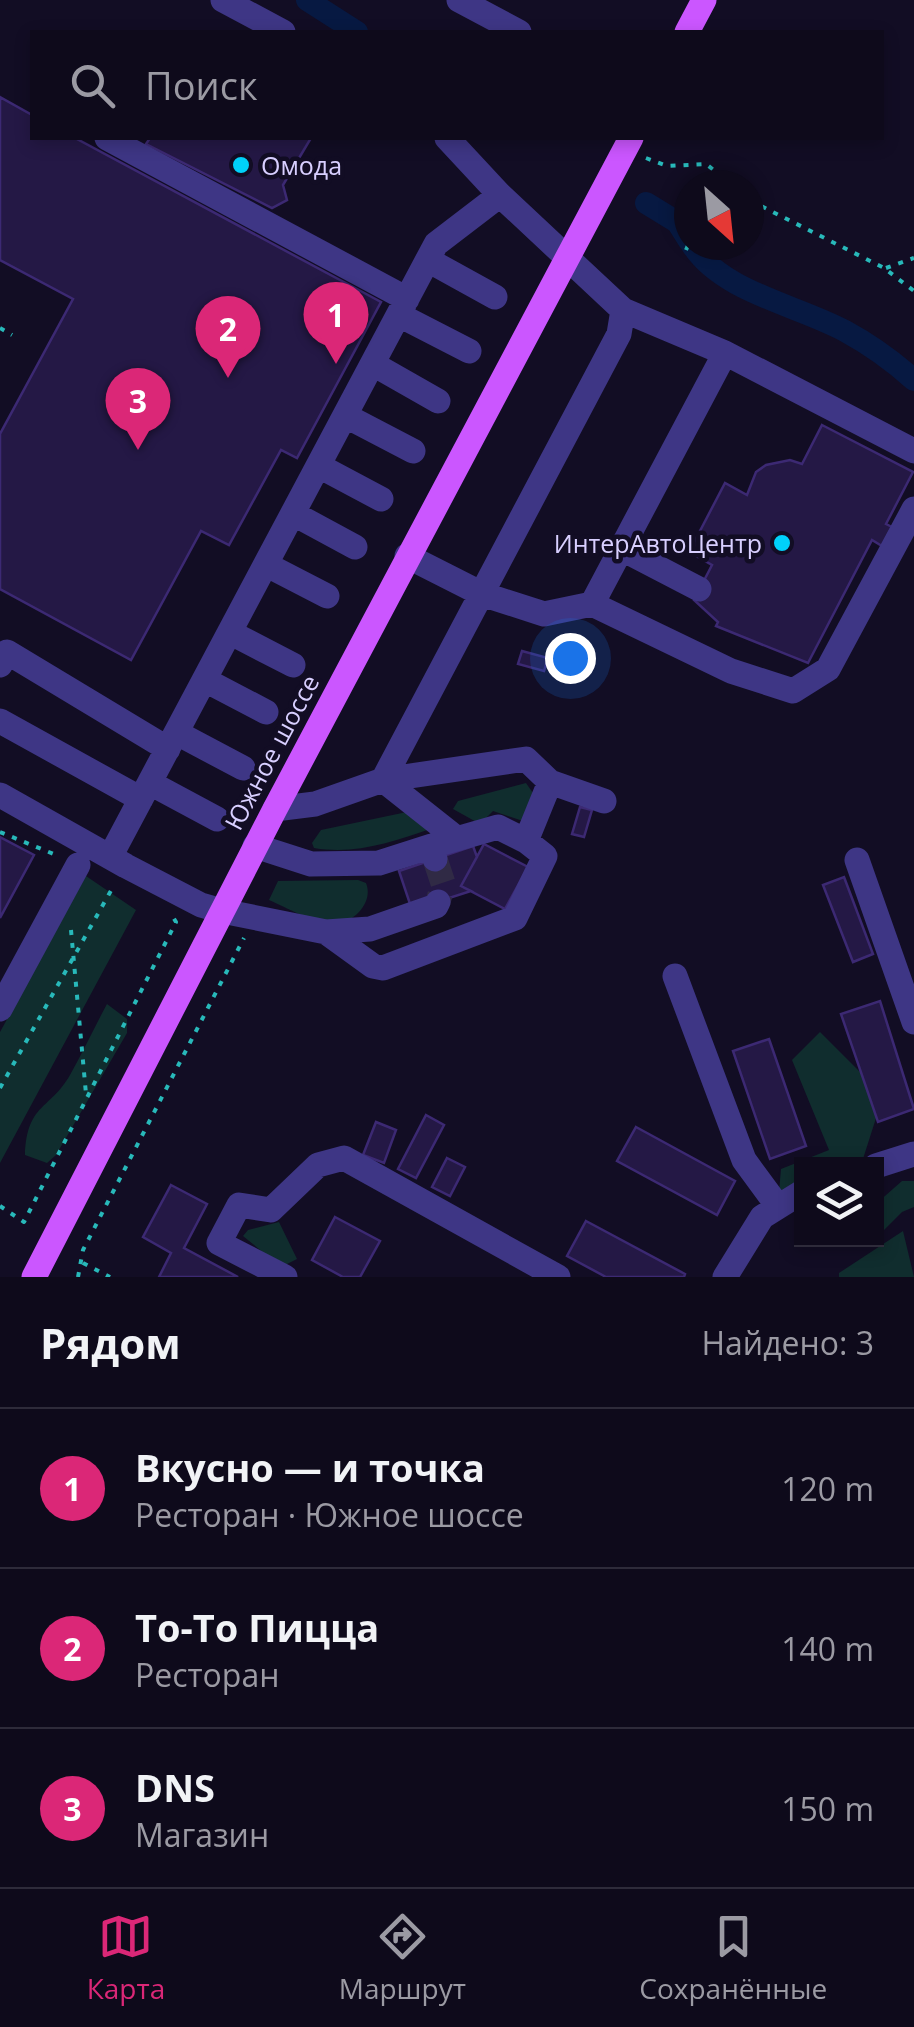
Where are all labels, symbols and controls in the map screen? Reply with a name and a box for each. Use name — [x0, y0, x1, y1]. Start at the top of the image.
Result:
search box — [30, 30, 884, 140]
icon: search — [65, 58, 120, 113]
text: Поиск — [145, 59, 258, 111]
place label: Омода — [261, 148, 342, 182]
marker: Омода — [230, 154, 252, 176]
north arrow — [674, 170, 764, 260]
pin: 1 — [304, 282, 368, 364]
pin: 2 — [196, 296, 260, 378]
pin: 3 — [106, 368, 170, 450]
place label: ИнтерАвтоЦентр — [554, 526, 762, 560]
marker: ИнтерАвтоЦентр — [771, 532, 793, 554]
your location — [545, 633, 596, 684]
street label: Южное шоссе — [216, 668, 326, 836]
map controls — [794, 1157, 884, 1247]
button: layers — [794, 1157, 884, 1247]
text: Рядом — [40, 1314, 181, 1371]
text: Найдено: 3 — [701, 1321, 874, 1364]
text: Вкусно — и точка — [135, 1441, 485, 1493]
text: 1 — [63, 1467, 82, 1510]
text: 120 m — [781, 1467, 874, 1510]
text: Ресторан · Южное шоссе — [135, 1493, 524, 1536]
text: То-То Пицца — [135, 1601, 379, 1653]
text: 2 — [63, 1627, 82, 1670]
text: 140 m — [781, 1627, 874, 1670]
text: Ресторан — [135, 1653, 279, 1696]
text: DNS — [135, 1761, 215, 1813]
text: 3 — [63, 1787, 82, 1830]
text: 150 m — [781, 1787, 874, 1830]
text: Магазин — [135, 1813, 269, 1856]
tab: Карта — [87, 1909, 165, 2007]
tab: Маршрут — [339, 1909, 466, 2007]
tab: Сохранённые — [639, 1909, 827, 2007]

